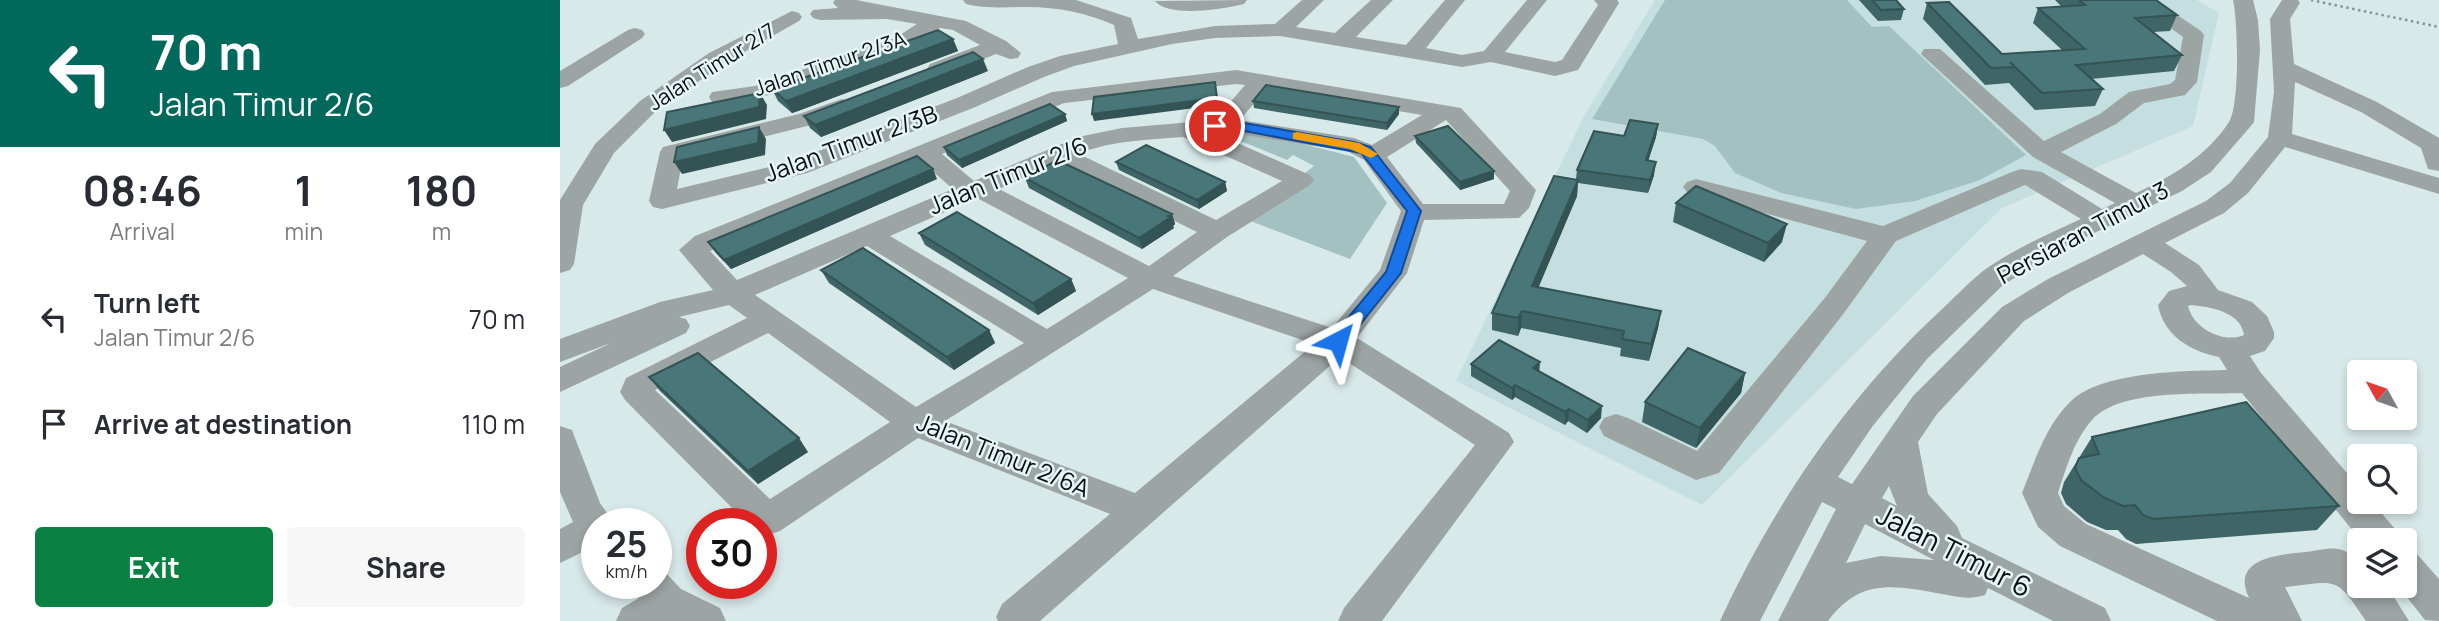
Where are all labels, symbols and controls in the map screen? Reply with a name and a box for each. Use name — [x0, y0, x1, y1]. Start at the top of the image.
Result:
street label: Jalan Timur 2/7 — [643, 16, 780, 116]
text: 70 m — [150, 18, 262, 85]
street label: Jalan Timur 2/3A — [750, 24, 909, 102]
icon: left — [35, 28, 126, 119]
text: Jalan Timur 2/6 — [150, 82, 374, 126]
street label: Jalan Timur 2/3B — [760, 96, 941, 189]
pin — [1185, 96, 1245, 156]
icon: arrive — [1196, 107, 1234, 145]
street label: Jalan Timur 2/6 — [923, 128, 1092, 221]
text: 08:46 — [83, 161, 202, 219]
text: 1 — [295, 161, 313, 219]
text: 180 — [406, 161, 477, 219]
street label: Persiaran Timur 3 — [1991, 173, 2174, 291]
text: Arrival — [109, 215, 175, 247]
text: min — [285, 215, 323, 247]
text: m — [432, 215, 451, 247]
text: Turn left — [94, 285, 201, 321]
icon: left — [35, 300, 73, 338]
text: 70 m — [469, 301, 525, 337]
position arrow — [1301, 304, 1375, 378]
text: Jalan Timur 2/6 — [94, 321, 255, 353]
north arrow — [2347, 360, 2417, 430]
map controls — [2347, 360, 2417, 598]
icon: arrive — [35, 405, 73, 443]
street label: Jalan Timur 2/6A — [912, 405, 1095, 504]
text: Arrive at destination — [94, 406, 352, 442]
text: 110 m — [462, 406, 525, 442]
button: search — [2347, 444, 2417, 514]
street label: Jalan Timur 6 — [1870, 495, 2039, 606]
speed limit sign: 30 — [686, 508, 777, 599]
text: 25 — [606, 520, 647, 568]
button: Exit — [35, 527, 273, 607]
button: Share — [287, 527, 525, 607]
button: layers — [2347, 528, 2417, 598]
text: km/h — [606, 559, 647, 583]

